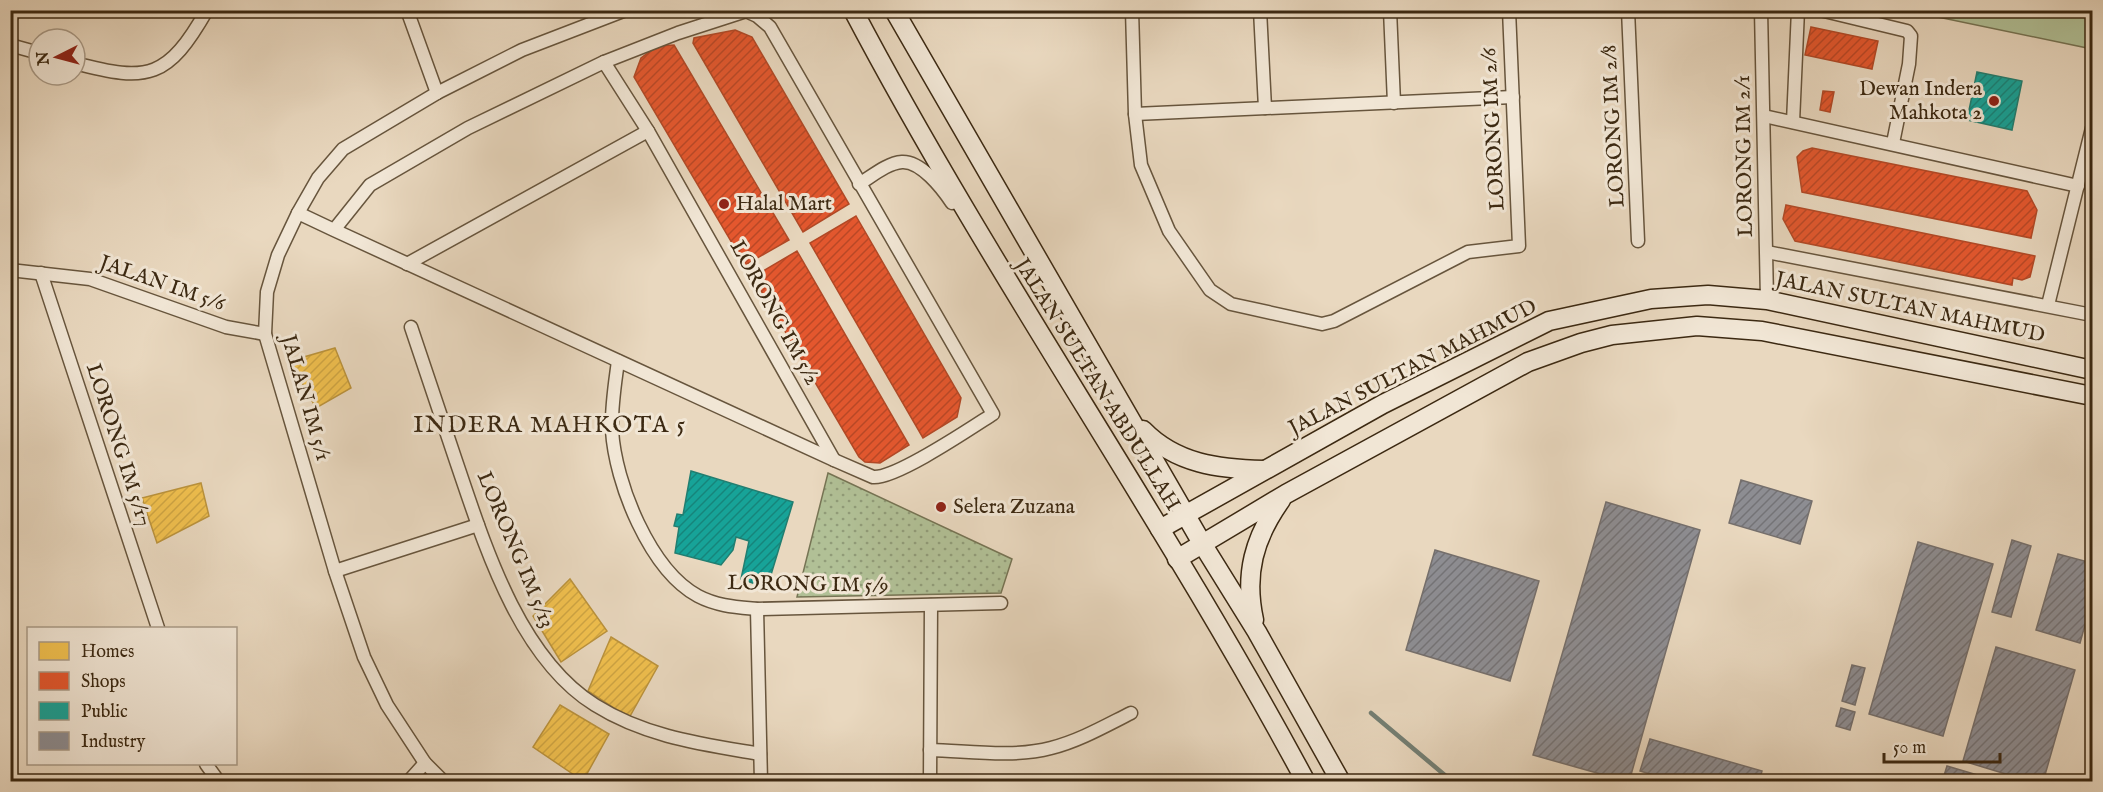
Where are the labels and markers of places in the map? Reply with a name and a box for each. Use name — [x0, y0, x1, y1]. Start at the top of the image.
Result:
place label: Dewan Indera Mahkota 2 — [1859, 76, 1983, 127]
marker: Dewan Indera Mahkota 2 — [1987, 94, 2001, 108]
place label: Halal Mart — [736, 191, 832, 218]
marker: Halal Mart — [717, 197, 731, 211]
place label: Selera Zuzana — [953, 494, 1076, 521]
marker: Selera Zuzana — [934, 500, 948, 514]

